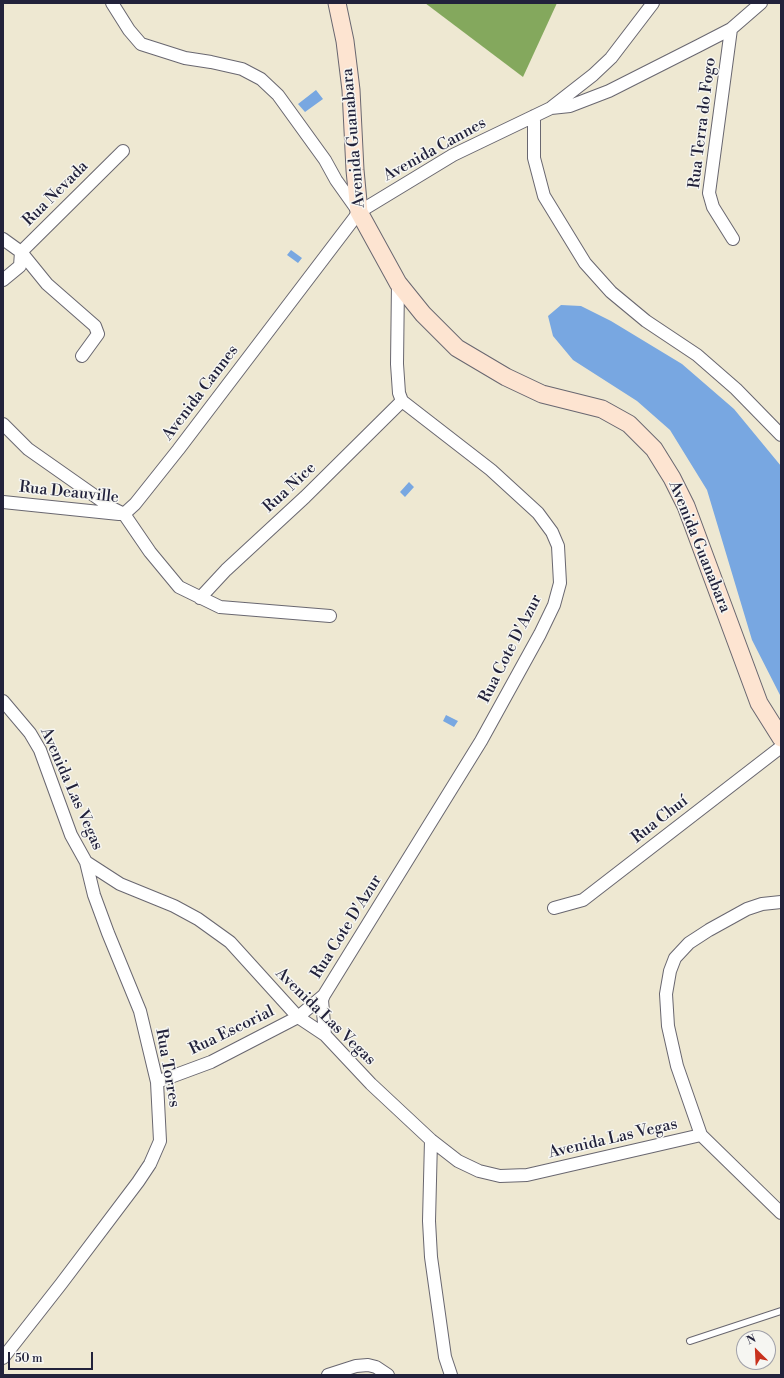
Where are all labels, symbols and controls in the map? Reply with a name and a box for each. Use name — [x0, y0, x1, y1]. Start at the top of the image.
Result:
street label: Rua Terra do Fogo — [685, 56, 721, 190]
street label: Avenida Guanabara — [338, 67, 370, 209]
street label: Avenida Cannes — [380, 114, 490, 186]
street label: Rua Nevada — [19, 157, 93, 231]
street label: Avenida Cannes — [159, 341, 243, 445]
street label: Rua Nice — [260, 459, 320, 517]
street label: Rua Deauville — [18, 478, 120, 508]
street label: Avenida Guanabara — [664, 478, 734, 616]
street label: Rua Cote D'Azur — [475, 592, 547, 706]
street label: Avenida Las Vegas — [35, 725, 107, 853]
street label: Rua Chuí — [628, 792, 692, 848]
street label: Rua Cote D'Azur — [307, 871, 387, 983]
street label: Avenida Las Vegas — [271, 964, 379, 1070]
street label: Rua Escorial — [186, 1002, 278, 1060]
street label: Rua Torres — [151, 1027, 183, 1109]
street label: Avenida Las Vegas — [547, 1115, 679, 1163]
north arrow — [736, 1330, 776, 1370]
text: N — [745, 1332, 758, 1348]
scale bar — [10, 1344, 95, 1370]
text: 50 m — [15, 1351, 43, 1366]

